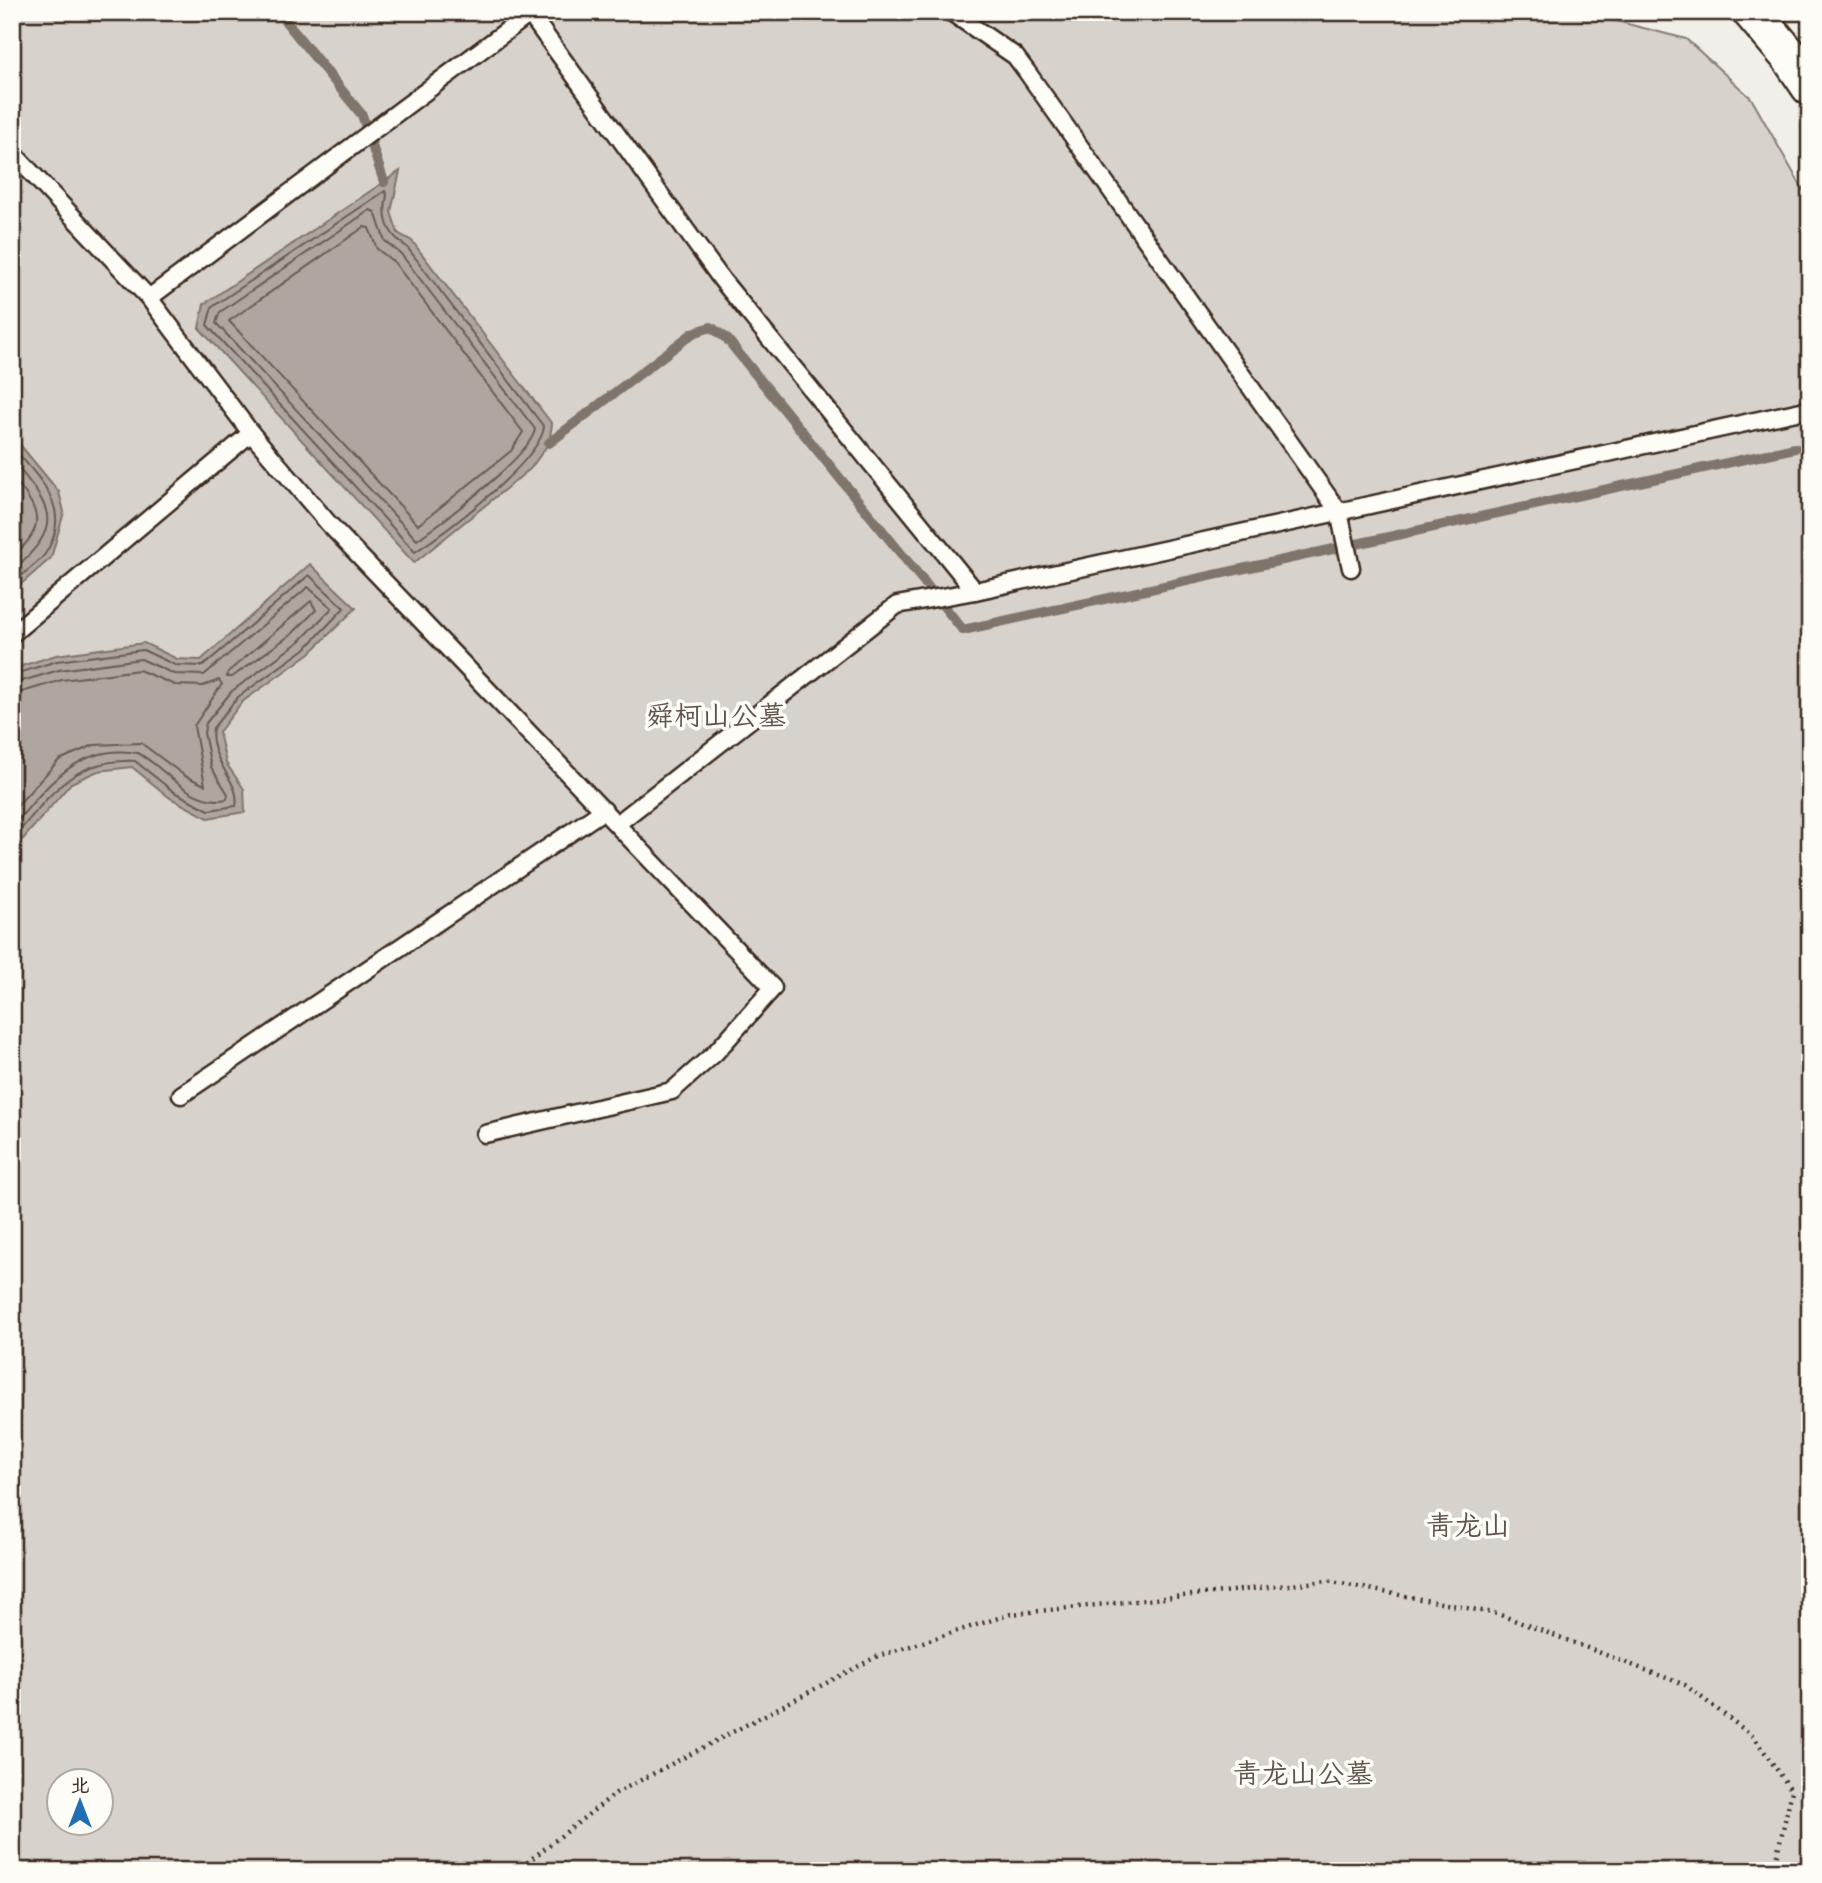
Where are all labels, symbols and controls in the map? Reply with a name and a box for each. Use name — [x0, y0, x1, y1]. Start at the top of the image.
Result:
park label: 舜柯山公墓 — [646, 699, 786, 736]
park label: 青龙山 — [1426, 1509, 1510, 1546]
park label: 青龙山公墓 — [1233, 1757, 1373, 1794]
north arrow — [46, 1768, 116, 1838]
text: 北 — [70, 1774, 90, 1799]

